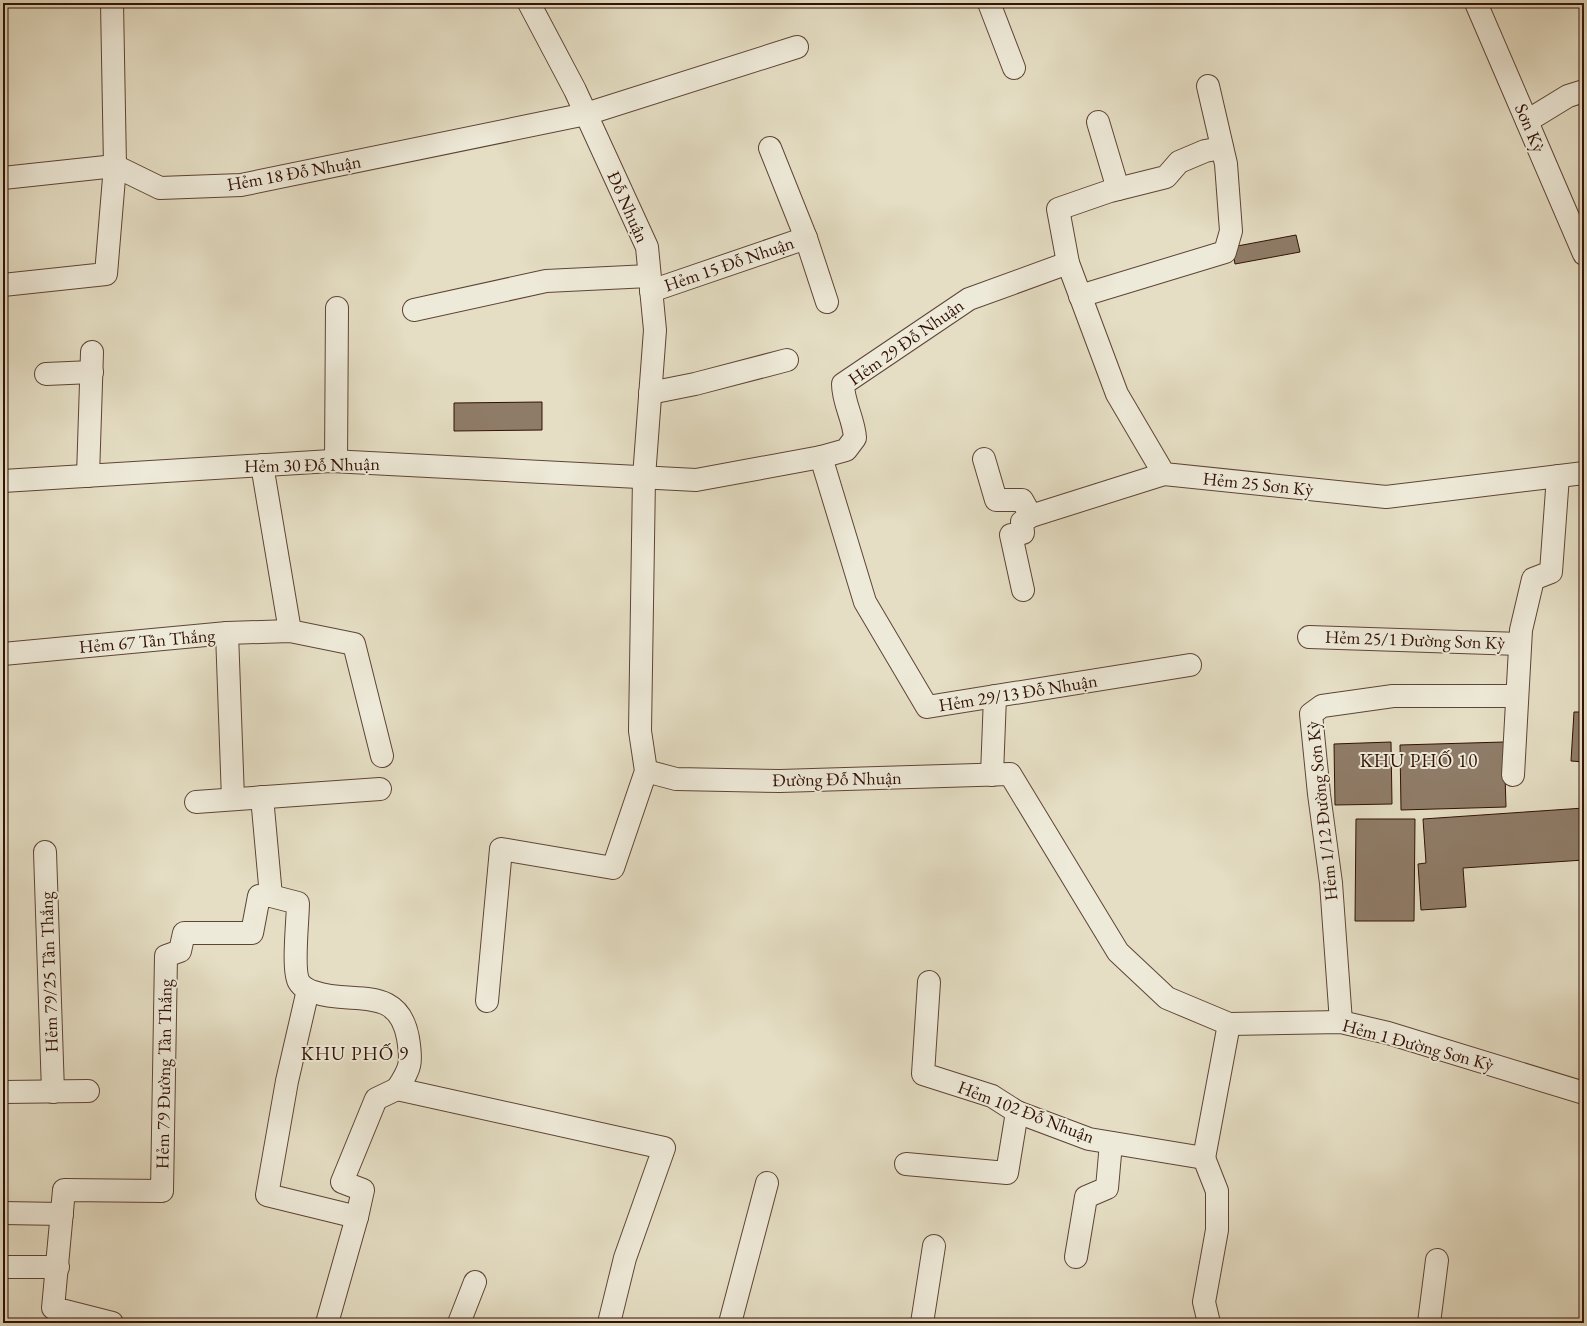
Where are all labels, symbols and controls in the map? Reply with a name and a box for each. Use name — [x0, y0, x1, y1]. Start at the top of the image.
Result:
street label: Sơn Kỳ — [1510, 100, 1551, 156]
street label: Hẻm 18 Đỗ Nhuận — [225, 149, 363, 196]
street label: Đỗ Nhuận — [603, 168, 655, 247]
street label: Hẻm 15 Đỗ Nhuận — [661, 230, 797, 297]
street label: Hẻm 29 Đỗ Nhuận — [843, 293, 968, 390]
street label: Hẻm 30 Đỗ Nhuận — [244, 452, 381, 477]
street label: Hẻm 25 Sơn Kỳ — [1202, 466, 1314, 501]
street label: Hẻm 67 Tân Thắng — [78, 623, 216, 658]
street label: Hẻm 25/1 Đường Sơn Kỳ — [1324, 625, 1506, 654]
street label: Hẻm 29/13 Đỗ Nhuận — [937, 669, 1099, 716]
street label: Hẻm 1/12 Đường Sơn Kỳ — [1301, 720, 1342, 902]
district label: KHU PHỐ 10 — [1360, 748, 1478, 773]
street label: Đường Đỗ Nhuận — [772, 766, 902, 791]
street label: Hẻm 79/25 Tân Thắng — [34, 891, 63, 1053]
street label: Hẻm 79 Đường Tân Thắng — [150, 979, 177, 1169]
street label: Hẻm 1 Đường Sơn Kỳ — [1340, 1013, 1496, 1076]
district label: KHU PHỐ 9 — [301, 1041, 409, 1066]
street label: Hẻm 102 Đỗ Nhuận — [955, 1075, 1098, 1148]

